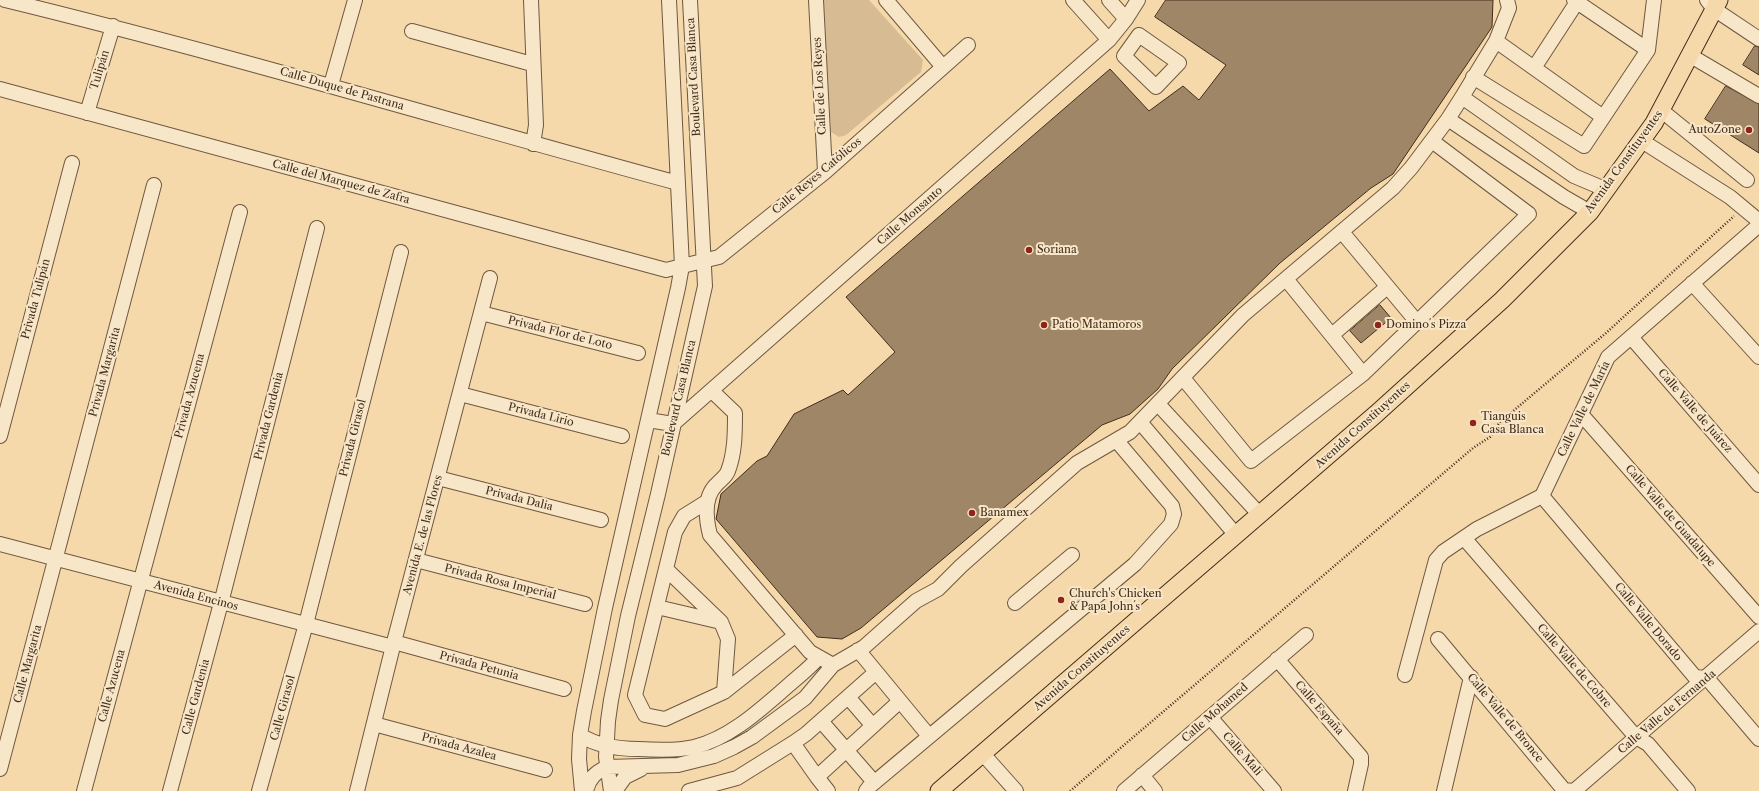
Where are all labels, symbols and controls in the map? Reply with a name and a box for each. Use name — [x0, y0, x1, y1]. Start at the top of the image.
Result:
street label: Boulevard Casa Blanca — [684, 17, 704, 137]
street label: Calle de Los Reyes — [811, 37, 829, 135]
street label: Tulipán — [88, 49, 112, 91]
street label: Calle Duque de Pastrana — [278, 65, 406, 113]
street label: Avenida Constituyentes — [1582, 108, 1666, 216]
place label: AutoZone — [1689, 123, 1741, 137]
marker: AutoZone — [1744, 125, 1754, 135]
street label: Calle Reyes Católicos — [770, 135, 864, 217]
street label: Calle del Marquez de Zafra — [271, 157, 411, 207]
street label: Calle Monsanto — [875, 184, 945, 248]
place label: Soriana — [1037, 243, 1077, 257]
marker: Soriana — [1024, 245, 1034, 255]
street label: Privada Tulipán — [19, 257, 53, 341]
street label: Privada Flor de Loto — [506, 314, 614, 352]
place label: Patio Matamoros — [1052, 318, 1141, 332]
place label: Domino´s Pizza — [1386, 318, 1466, 332]
marker: Patio Matamoros — [1039, 320, 1049, 330]
marker: Domino´s Pizza — [1373, 320, 1383, 330]
street label: Privada Margarita — [87, 326, 123, 418]
street label: Boulevard Casa Blanca — [659, 339, 699, 457]
street label: Privada Azucena — [172, 352, 208, 440]
street label: Calle Valle de María — [1555, 359, 1613, 459]
street label: Calle Valle de Juárez — [1655, 366, 1735, 456]
street label: Privada Gardenia — [252, 371, 286, 461]
street label: Avenida Constituyentes — [1313, 379, 1413, 471]
street label: Privada Girasol — [337, 398, 369, 478]
street label: Privada Lirio — [507, 400, 575, 430]
place label: Tianguis Casa Blanca — [1481, 410, 1544, 436]
marker: Tianguis Casa Blanca — [1468, 418, 1478, 428]
street label: Calle Valle de Guadalupe — [1622, 462, 1718, 570]
street label: Avenida E. de las Flores — [401, 474, 445, 596]
street label: Privada Dalia — [484, 484, 554, 514]
place label: Banamex — [980, 506, 1029, 520]
marker: Banamex — [967, 508, 977, 518]
street label: Privada Rosa Imperial — [443, 562, 557, 602]
street label: Avenida Encinos — [152, 578, 240, 614]
street label: Calle Valle Dorado — [1612, 580, 1684, 664]
place label: Church's Chicken & Papa John´s — [1069, 587, 1162, 613]
marker: Church's Chicken & Papa John´s — [1056, 595, 1066, 605]
street label: Calle Valle de Cobre — [1534, 621, 1614, 711]
street label: Calle Margarita — [11, 623, 45, 705]
street label: Avenida Constituyentes — [1031, 623, 1133, 713]
street label: Calle Azucena — [96, 648, 128, 724]
street label: Privada Petunia — [438, 649, 520, 683]
street label: Calle Gardenia — [180, 658, 212, 736]
street label: Calle Valle de Fernanda — [1615, 667, 1719, 757]
street label: Calle Valle de Bronce — [1464, 671, 1546, 765]
street label: Calle Girasol — [268, 674, 298, 742]
street label: Calle España — [1292, 678, 1346, 738]
street label: Calle Mohamed — [1179, 681, 1251, 745]
street label: Calle Mali — [1220, 730, 1264, 778]
street label: Privada Azalea — [420, 731, 498, 763]

